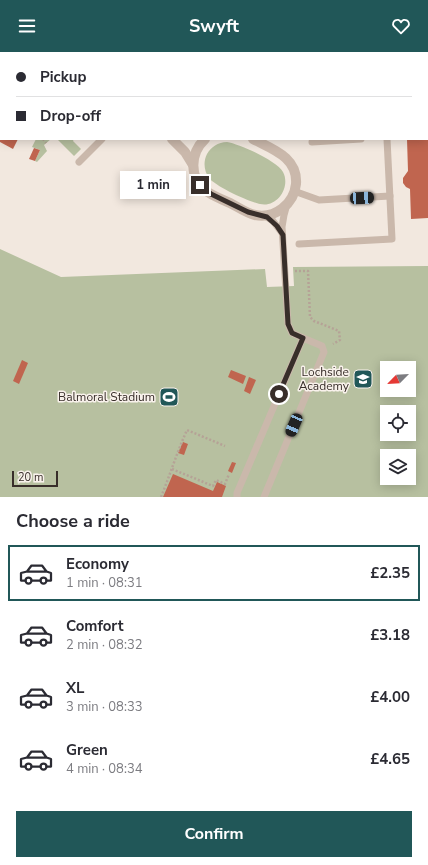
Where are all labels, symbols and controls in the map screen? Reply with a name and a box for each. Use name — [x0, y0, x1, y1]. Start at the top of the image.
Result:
text: Swyft — [189, 14, 239, 38]
icon: menu — [16, 15, 38, 37]
icon: heart — [390, 15, 412, 37]
text: Pickup — [40, 67, 86, 87]
text: Drop-off — [40, 106, 101, 126]
callout: 1 min — [120, 171, 186, 199]
text: 1 min — [136, 176, 170, 194]
route end — [191, 176, 209, 194]
car — [350, 191, 374, 205]
north arrow — [380, 361, 416, 397]
map controls — [380, 361, 416, 485]
place label: Lochside Academy — [299, 364, 350, 394]
school or university icon: Lochside Academy — [352, 368, 374, 390]
route start — [270, 385, 288, 403]
sports icon: Balmoral Stadium — [158, 386, 180, 408]
place label: Balmoral Stadium — [58, 389, 155, 405]
button: locate — [380, 405, 416, 441]
car — [284, 412, 304, 438]
button: layers — [380, 449, 416, 485]
scale bar — [12, 469, 58, 488]
text: 20 m — [18, 470, 43, 485]
text: Choose a ride — [16, 509, 130, 533]
text: Economy — [66, 554, 129, 574]
icon: car — [18, 555, 54, 591]
text: £2.35 — [370, 563, 410, 583]
text: 1 min · 08:31 — [66, 574, 142, 592]
text: Comfort — [66, 616, 123, 636]
icon: car — [18, 617, 54, 653]
text: £3.18 — [370, 625, 410, 645]
text: 2 min · 08:32 — [66, 636, 142, 654]
text: XL — [66, 678, 85, 698]
icon: car — [18, 679, 54, 715]
text: £4.00 — [370, 687, 410, 707]
text: 3 min · 08:33 — [66, 698, 142, 716]
text: Green — [66, 740, 108, 760]
icon: car — [18, 741, 54, 777]
text: £4.65 — [370, 749, 410, 769]
text: 4 min · 08:34 — [66, 760, 142, 778]
button: Confirm — [16, 811, 412, 857]

